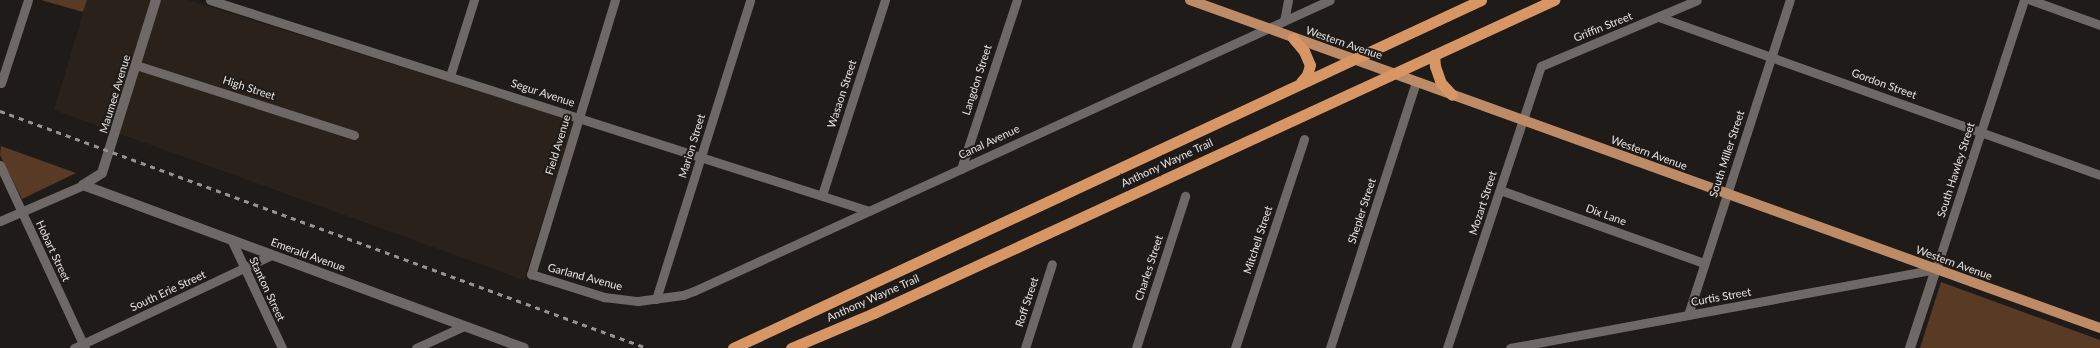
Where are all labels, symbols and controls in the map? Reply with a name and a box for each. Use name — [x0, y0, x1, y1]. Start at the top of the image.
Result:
street label: Griffin Street — [1572, 9, 1634, 45]
street label: Western Avenue — [1304, 24, 1384, 62]
street label: Langdon Street — [959, 43, 995, 117]
street label: Maumee Avenue — [97, 53, 133, 135]
street label: Wasaon Street — [825, 58, 859, 130]
street label: Gordon Street — [1850, 66, 1918, 102]
street label: High Street — [221, 73, 277, 103]
street label: Segur Avenue — [509, 76, 577, 110]
street label: South Miller Street — [1707, 109, 1747, 199]
street label: Marion Street — [676, 112, 708, 180]
street label: Field Avenue — [543, 113, 573, 177]
street label: South Hawley Street — [1934, 121, 1978, 219]
street label: Canal Avenue — [956, 122, 1022, 162]
street label: Western Avenue — [1609, 133, 1689, 173]
street label: Anthony Wayne Trail — [1119, 136, 1215, 190]
street label: Mozart Street — [1466, 169, 1500, 237]
street label: Shepler Street — [1345, 177, 1379, 245]
street label: Dix Lane — [1584, 202, 1628, 228]
street label: Mitchell Street — [1241, 204, 1275, 276]
street label: Hobart Street — [33, 218, 73, 284]
street label: Charles Street — [1132, 234, 1166, 302]
street label: Emerald Avenue — [269, 235, 347, 275]
street label: Western Avenue — [1914, 243, 1994, 283]
street label: Stanton Street — [246, 255, 288, 323]
street label: Garland Avenue — [546, 261, 624, 293]
street label: South Erie Street — [128, 268, 208, 314]
street label: Anthony Wayne Trail — [824, 271, 922, 325]
street label: Roff Street — [1013, 275, 1041, 329]
street label: Curtis Street — [1690, 285, 1752, 309]

